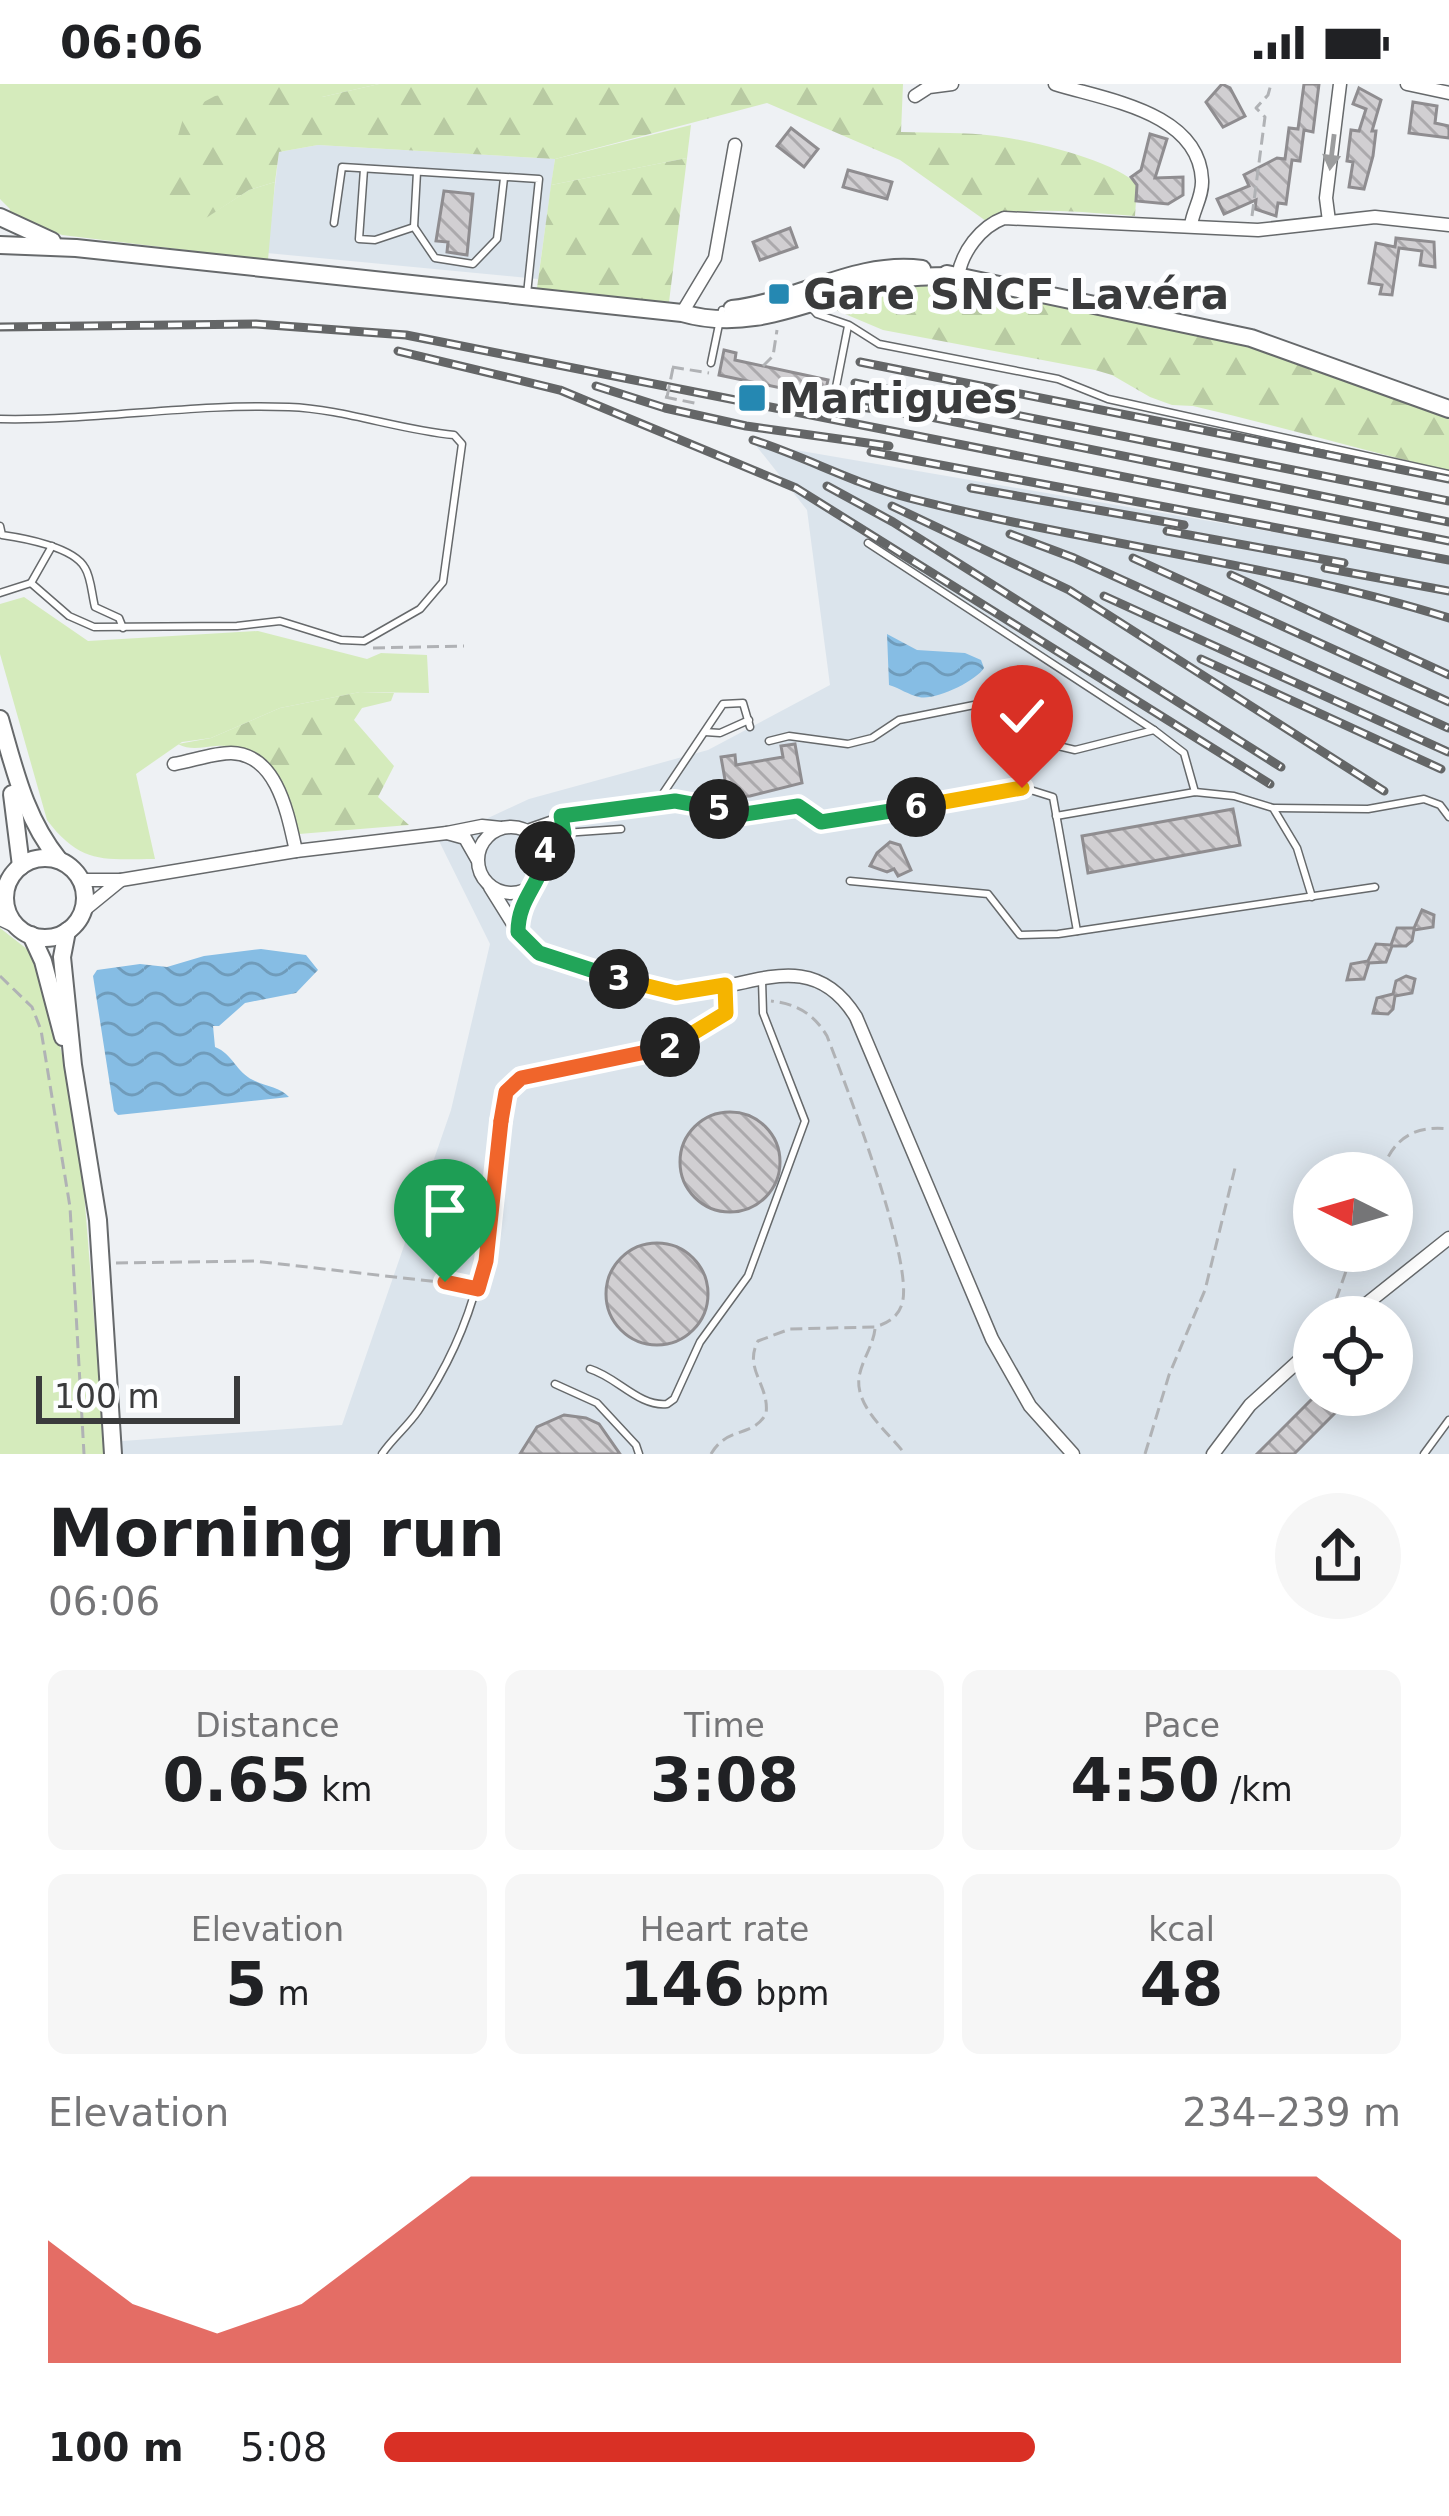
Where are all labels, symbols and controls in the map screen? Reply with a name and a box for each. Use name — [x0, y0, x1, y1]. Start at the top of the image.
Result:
text: 06:06 — [60, 16, 203, 69]
one-way arrow — [1322, 134, 1341, 172]
place label: Gare SNCF Lavéra — [803, 270, 1229, 319]
marker: Gare SNCF Lavéra — [766, 281, 792, 307]
place label: Martigues — [779, 374, 1018, 423]
marker: Martigues — [736, 382, 768, 414]
pin — [971, 665, 1073, 788]
icon: check — [989, 683, 1055, 749]
pin: 6 — [886, 777, 946, 837]
pin: 5 — [689, 779, 749, 839]
text: 6 — [905, 787, 927, 826]
text: 5 — [708, 789, 730, 828]
pin: 4 — [515, 821, 575, 881]
text: 4 — [534, 831, 556, 870]
pin: 3 — [589, 949, 649, 1009]
text: 3 — [608, 959, 630, 998]
pin: 2 — [640, 1017, 700, 1077]
text: 2 — [659, 1027, 681, 1066]
north arrow — [1293, 1152, 1413, 1272]
map controls — [1293, 1152, 1413, 1416]
pin — [394, 1159, 496, 1282]
icon: arrive — [412, 1177, 478, 1243]
button: locate — [1293, 1296, 1413, 1416]
scale bar — [36, 1370, 240, 1423]
text: 100 m — [54, 1377, 160, 1416]
button: share — [1275, 1493, 1401, 1619]
text: Morning run — [48, 1495, 505, 1572]
text: 06:06 — [48, 1579, 160, 1624]
text: Distance — [195, 1706, 340, 1745]
text: Time — [684, 1706, 765, 1745]
text: Pace — [1143, 1706, 1220, 1745]
text: 0.65 — [163, 1745, 311, 1815]
text: 3:08 — [650, 1745, 799, 1815]
text: 4:50 — [1070, 1745, 1220, 1815]
text: km — [311, 1770, 372, 1809]
text: /km — [1220, 1770, 1293, 1809]
text: Elevation — [191, 1910, 344, 1949]
text: Heart rate — [640, 1910, 809, 1949]
text: kcal — [1148, 1910, 1215, 1949]
text: 5 — [225, 1949, 267, 2019]
text: 146 — [620, 1949, 745, 2019]
text: 48 — [1140, 1949, 1223, 2019]
text: m — [267, 1974, 310, 2013]
text: bpm — [745, 1974, 829, 2013]
text: Elevation — [48, 2090, 229, 2135]
text: 234–239 m — [1182, 2090, 1401, 2135]
text: 100 m — [48, 2425, 184, 2470]
text: 5:08 — [240, 2425, 328, 2470]

